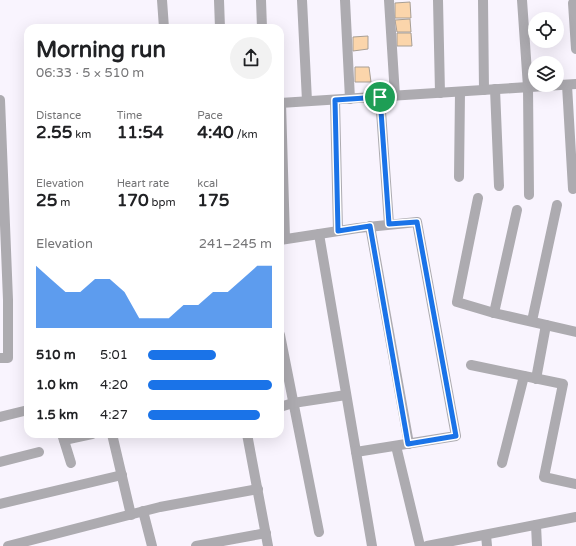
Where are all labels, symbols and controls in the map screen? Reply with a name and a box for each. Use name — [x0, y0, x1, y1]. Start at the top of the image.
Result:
map controls — [528, 12, 564, 92]
button: locate — [528, 12, 564, 48]
text: Morning run — [36, 37, 166, 63]
button: share — [230, 37, 272, 79]
button: layers — [528, 56, 564, 92]
text: 06:33 · 5 × 510 m — [36, 65, 144, 81]
pin — [363, 80, 397, 114]
icon: arrive — [369, 86, 391, 108]
text: Distance — [36, 109, 81, 122]
text: Time — [117, 109, 142, 122]
text: Pace — [197, 109, 223, 122]
text: 2.55 — [36, 122, 72, 143]
text: 11:54 — [117, 122, 164, 143]
text: 4:40 — [197, 122, 234, 143]
text: km — [72, 128, 91, 141]
text: /km — [234, 128, 258, 141]
text: Elevation — [36, 177, 84, 190]
text: Heart rate — [117, 177, 169, 190]
text: kcal — [197, 177, 218, 190]
text: 25 — [36, 190, 57, 211]
text: 170 — [117, 190, 149, 211]
text: 175 — [197, 190, 229, 211]
text: m — [57, 196, 70, 209]
text: bpm — [149, 196, 176, 209]
text: Elevation — [36, 236, 93, 252]
text: 241–245 m — [199, 236, 272, 252]
text: 510 m — [36, 347, 76, 363]
text: 5:01 — [100, 347, 128, 363]
text: 1.0 km — [36, 377, 78, 393]
text: 4:20 — [100, 377, 128, 393]
text: 1.5 km — [36, 407, 78, 423]
text: 4:27 — [100, 407, 128, 423]

